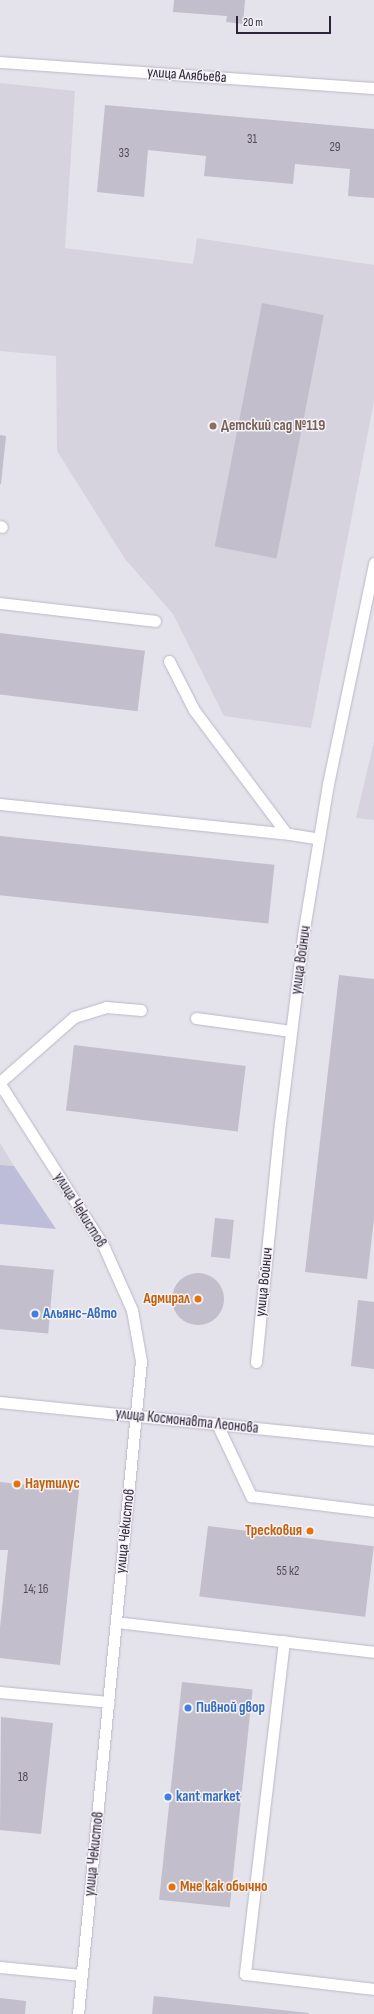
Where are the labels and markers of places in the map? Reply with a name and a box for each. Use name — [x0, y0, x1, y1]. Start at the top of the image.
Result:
place label: Детский сад №119 — [221, 417, 325, 435]
marker: Детский сад №119 — [208, 421, 218, 431]
place label: Адмирал — [143, 1290, 190, 1308]
marker: Адмирал — [193, 1294, 203, 1304]
place label: Альянс-Авто — [43, 1305, 117, 1323]
marker: Альянс-Авто — [30, 1309, 40, 1319]
place label: Наутилус — [25, 1475, 80, 1493]
marker: Наутилус — [12, 1479, 22, 1489]
place label: Тресковия — [245, 1522, 302, 1540]
marker: Тресковия — [305, 1526, 315, 1536]
place label: Пивной двор — [196, 1699, 265, 1717]
marker: Пивной двор — [183, 1703, 193, 1713]
place label: kant market — [176, 1788, 241, 1806]
marker: kant market — [163, 1792, 173, 1802]
place label: Мне как обычно — [180, 1878, 268, 1896]
marker: Мне как обычно — [167, 1882, 177, 1892]

